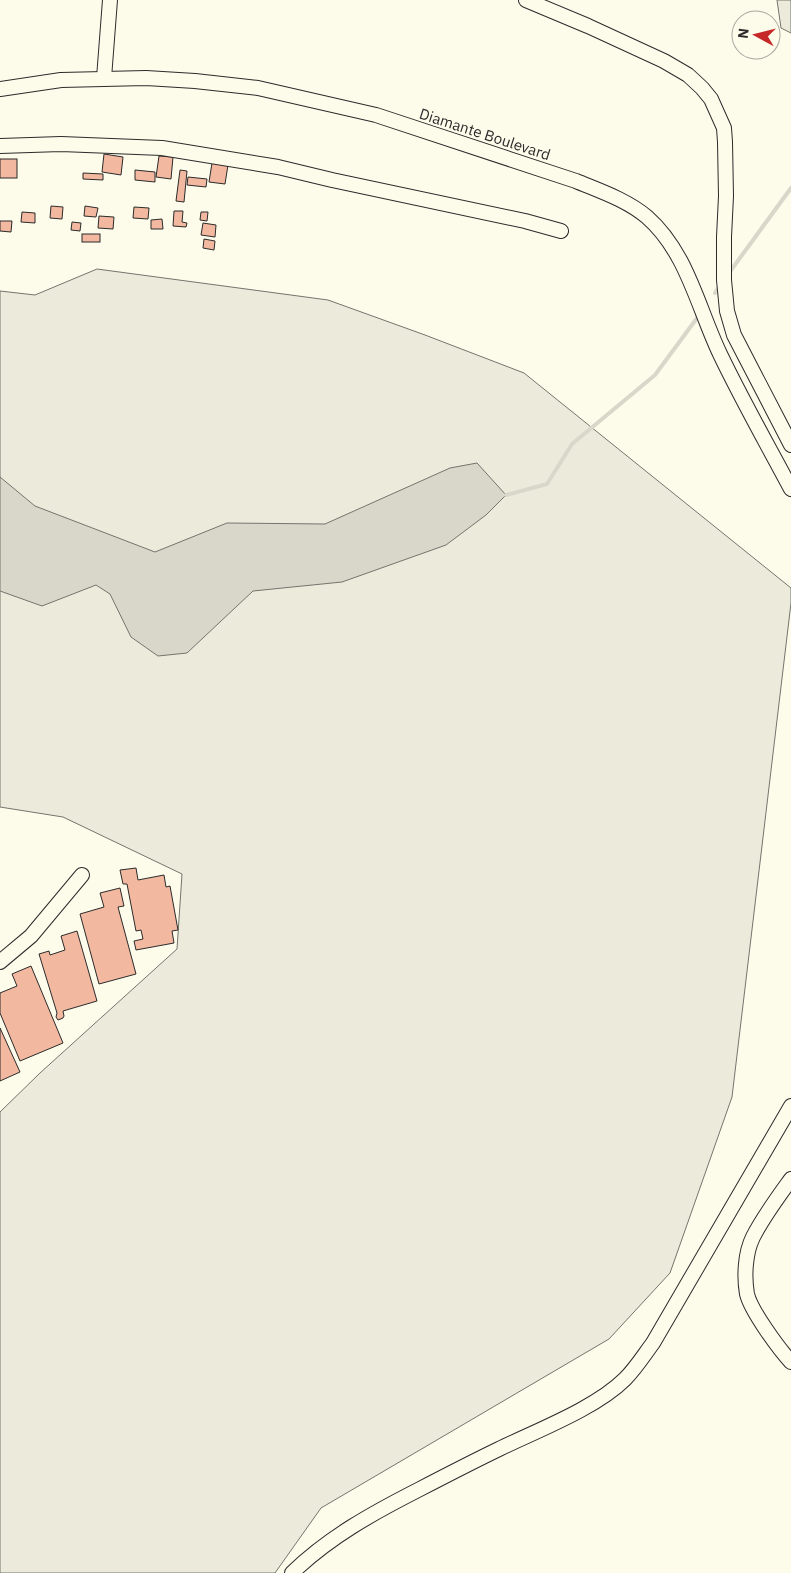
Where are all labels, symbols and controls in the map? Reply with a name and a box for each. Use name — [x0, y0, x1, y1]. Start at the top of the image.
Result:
north arrow — [731, 10, 781, 60]
text: N — [734, 27, 753, 40]
street label: Diamante Boulevard — [417, 104, 553, 164]

